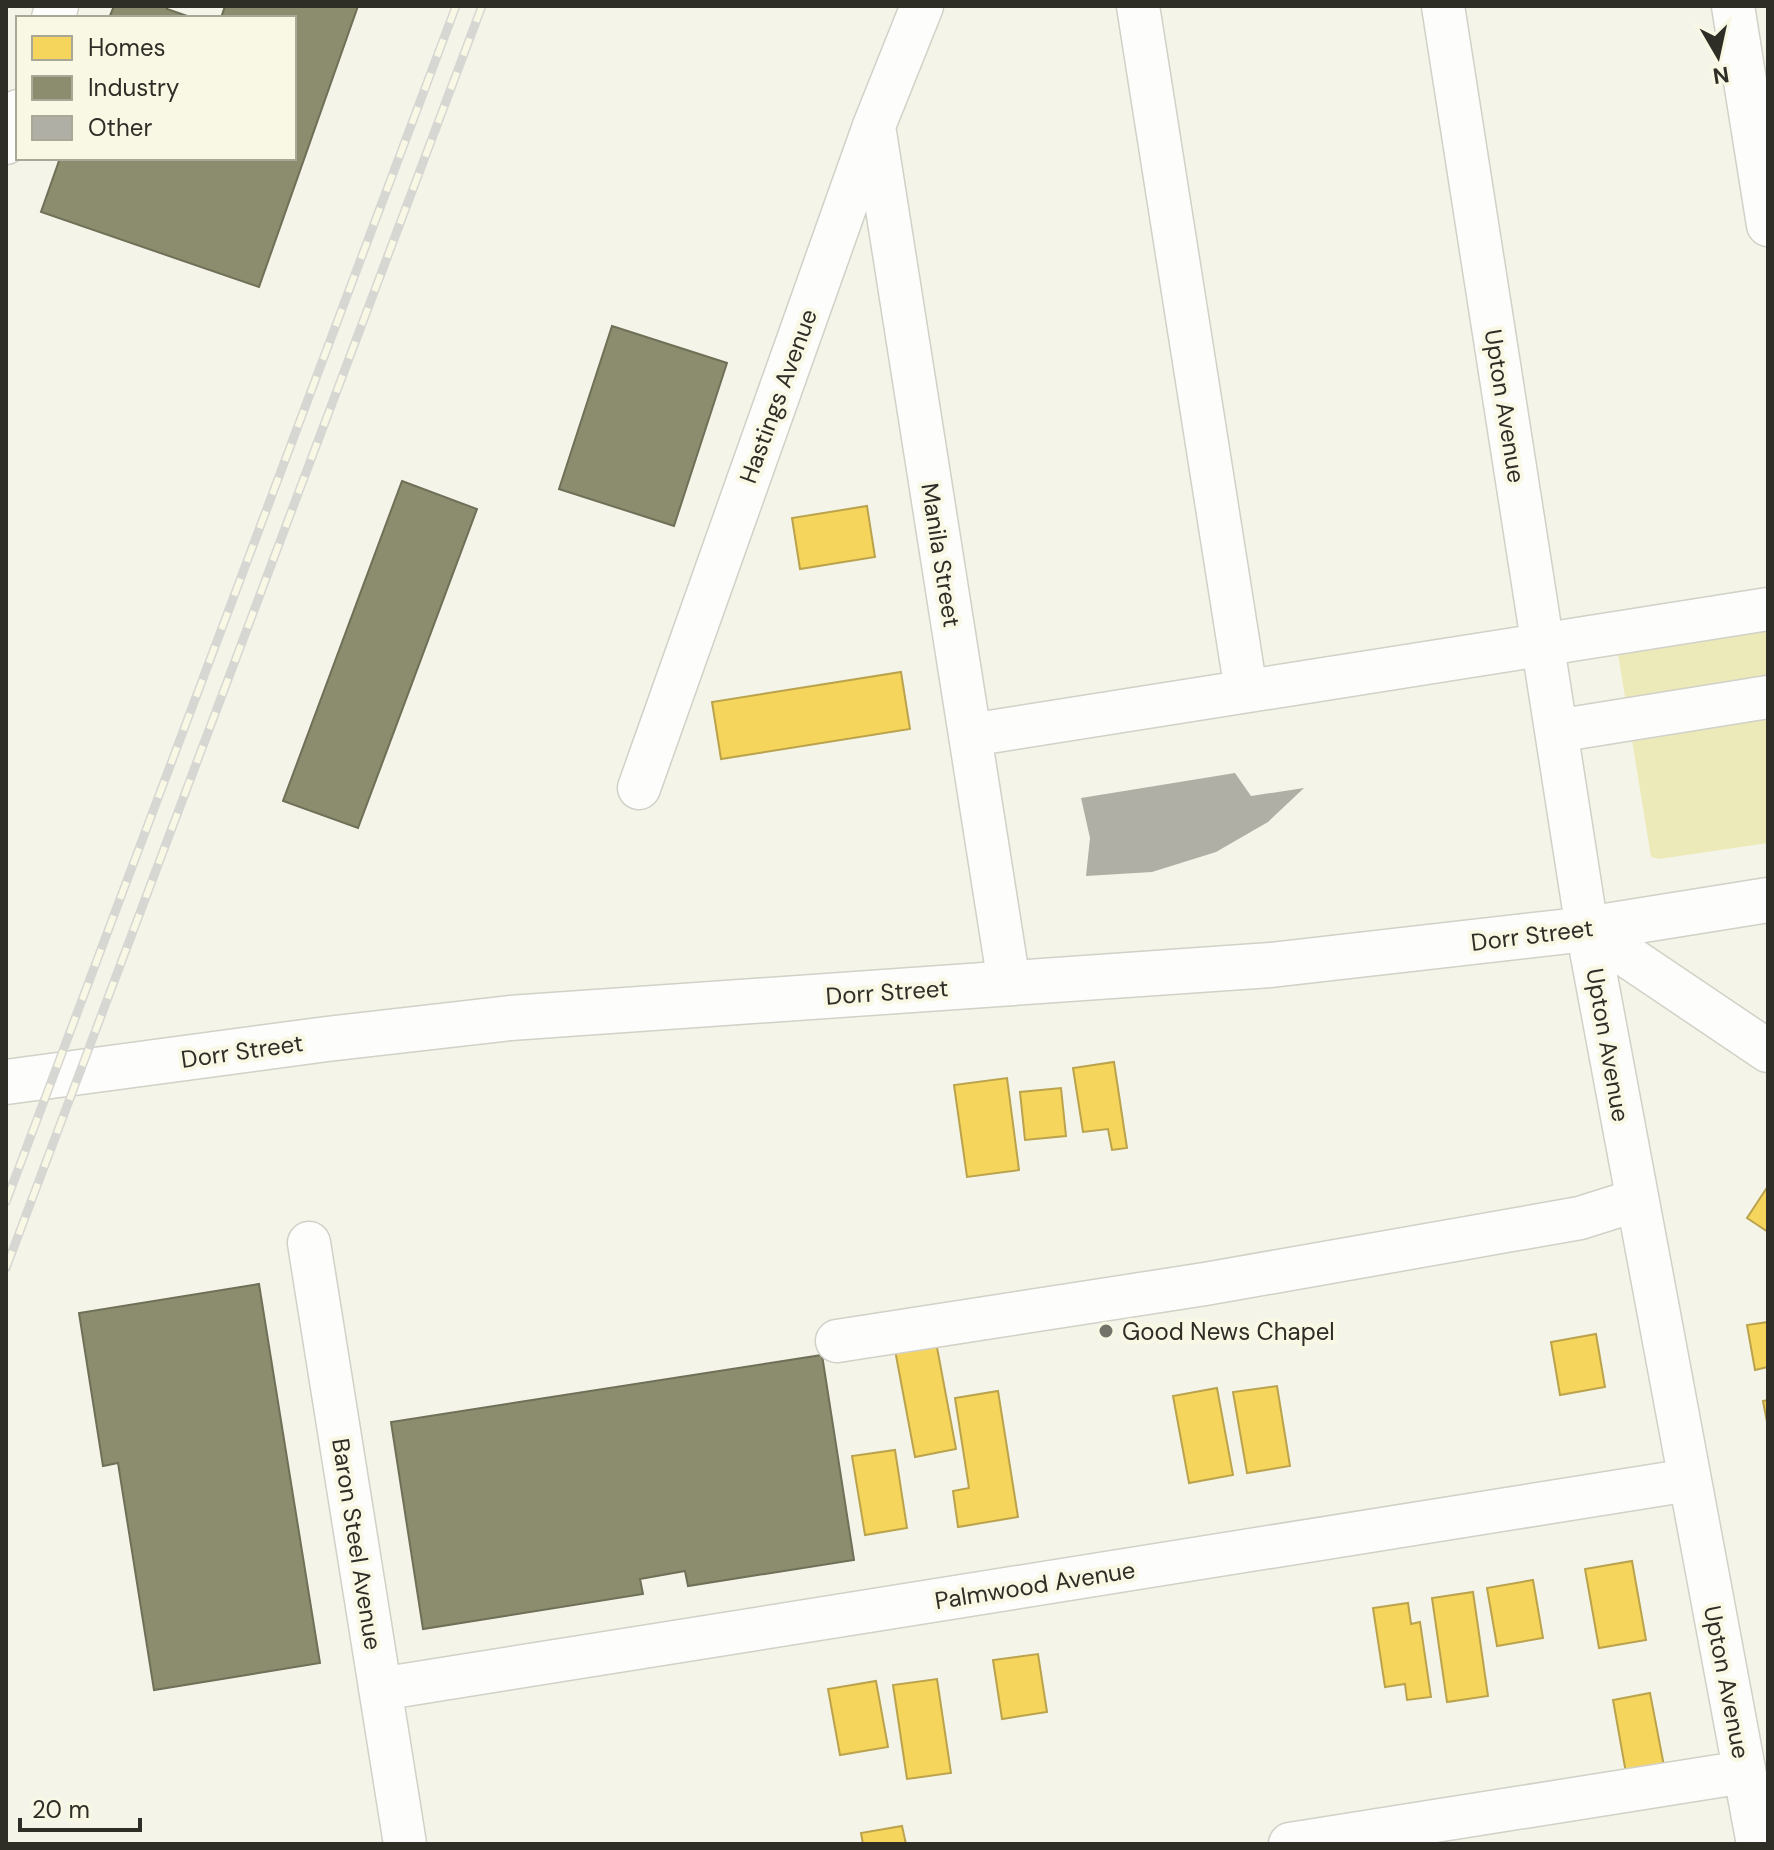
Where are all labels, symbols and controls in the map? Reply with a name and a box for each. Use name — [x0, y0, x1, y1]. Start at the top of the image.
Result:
legend — [16, 16, 296, 160]
north arrow — [1678, 16, 1758, 96]
text: Homes — [88, 32, 166, 63]
text: N — [1711, 60, 1731, 91]
text: Industry — [88, 72, 179, 103]
text: Other — [88, 112, 152, 143]
street label: Hastings Avenue — [732, 305, 824, 487]
street label: Upton Avenue — [1478, 327, 1532, 485]
street label: Manila Street — [914, 481, 968, 629]
street label: Dorr Street — [1469, 912, 1595, 958]
street label: Upton Avenue — [1579, 966, 1637, 1124]
street label: Dorr Street — [825, 972, 949, 1012]
street label: Dorr Street — [179, 1027, 305, 1075]
place label: Good News Chapel — [1122, 1316, 1335, 1347]
marker: Good News Chapel — [1097, 1322, 1115, 1340]
street label: Baron Steel Avenue — [325, 1436, 389, 1652]
street label: Palmwood Avenue — [933, 1554, 1137, 1616]
street label: Upton Avenue — [1697, 1603, 1757, 1761]
scale bar — [20, 1782, 140, 1832]
text: 20 m — [32, 1794, 90, 1825]

